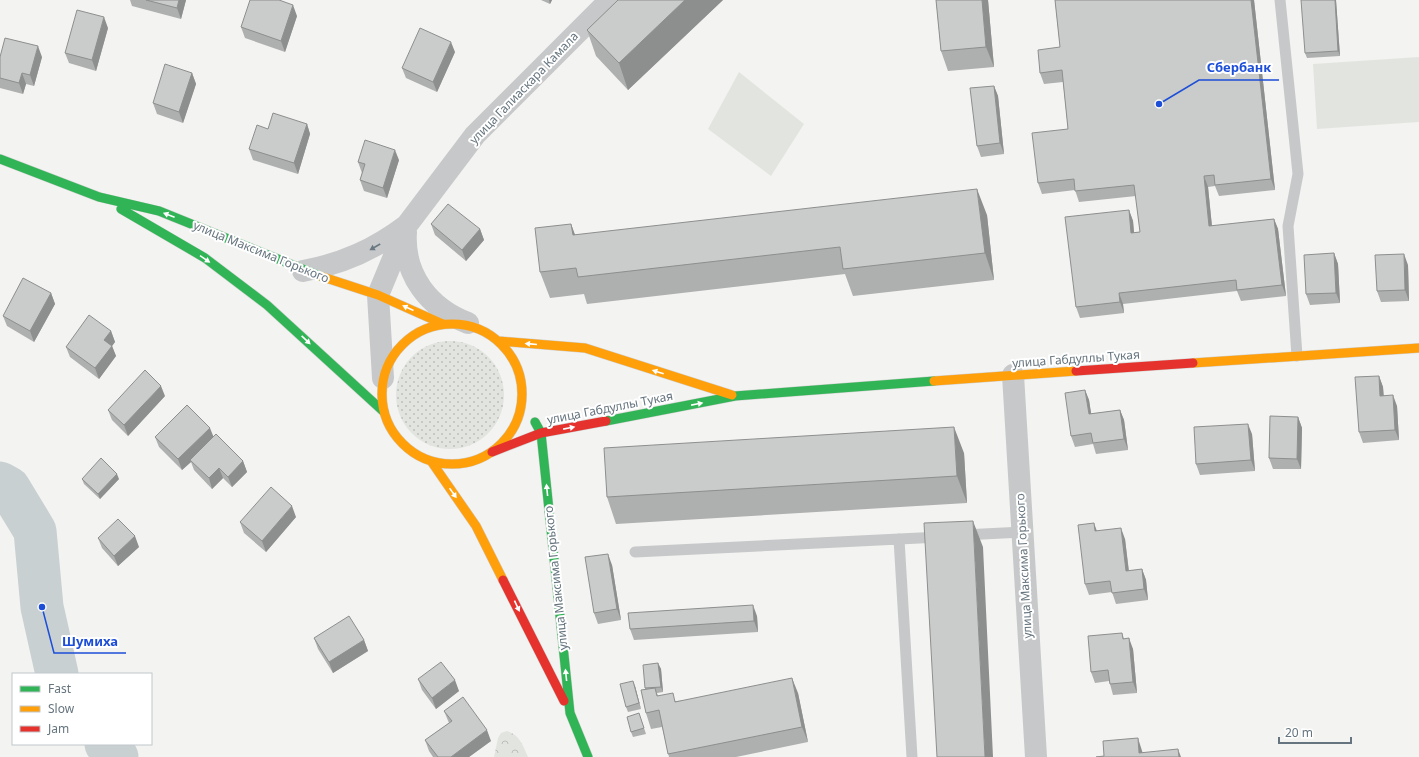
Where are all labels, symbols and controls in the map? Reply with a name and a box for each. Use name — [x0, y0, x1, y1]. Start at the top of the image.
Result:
street label: улица Галиаскара Камала — [465, 28, 582, 148]
callout: Сбербанк — [1199, 55, 1279, 80]
text: Сбербанк — [1207, 58, 1271, 76]
one-way arrow — [163, 212, 175, 218]
street label: улица Максима Горького — [191, 216, 332, 287]
one-way arrow — [369, 243, 381, 250]
one-way arrow — [199, 255, 211, 262]
one-way arrow — [402, 305, 413, 311]
one-way arrow — [301, 336, 311, 345]
one-way arrow — [525, 341, 537, 347]
street label: улица Габдуллы Тукая — [1012, 346, 1140, 371]
one-way arrow — [651, 369, 663, 375]
street label: улица Габдуллы Тукая — [546, 387, 674, 428]
one-way arrow — [691, 400, 703, 406]
one-way arrow — [563, 425, 575, 431]
one-way arrow — [544, 484, 551, 496]
one-way arrow — [449, 488, 457, 499]
street label: улица Максима Горького — [1011, 493, 1036, 639]
street label: улица Максима Горького — [539, 505, 572, 651]
one-way arrow — [514, 600, 520, 612]
callout: Шумиха — [54, 628, 126, 653]
text: Шумиха — [62, 632, 118, 650]
one-way arrow — [563, 669, 569, 681]
legend — [12, 673, 152, 745]
text: Fast — [48, 680, 72, 697]
text: Slow — [48, 700, 75, 717]
scale bar — [1279, 719, 1351, 745]
text: Jam — [47, 720, 69, 737]
text: 20 m — [1285, 724, 1313, 741]

